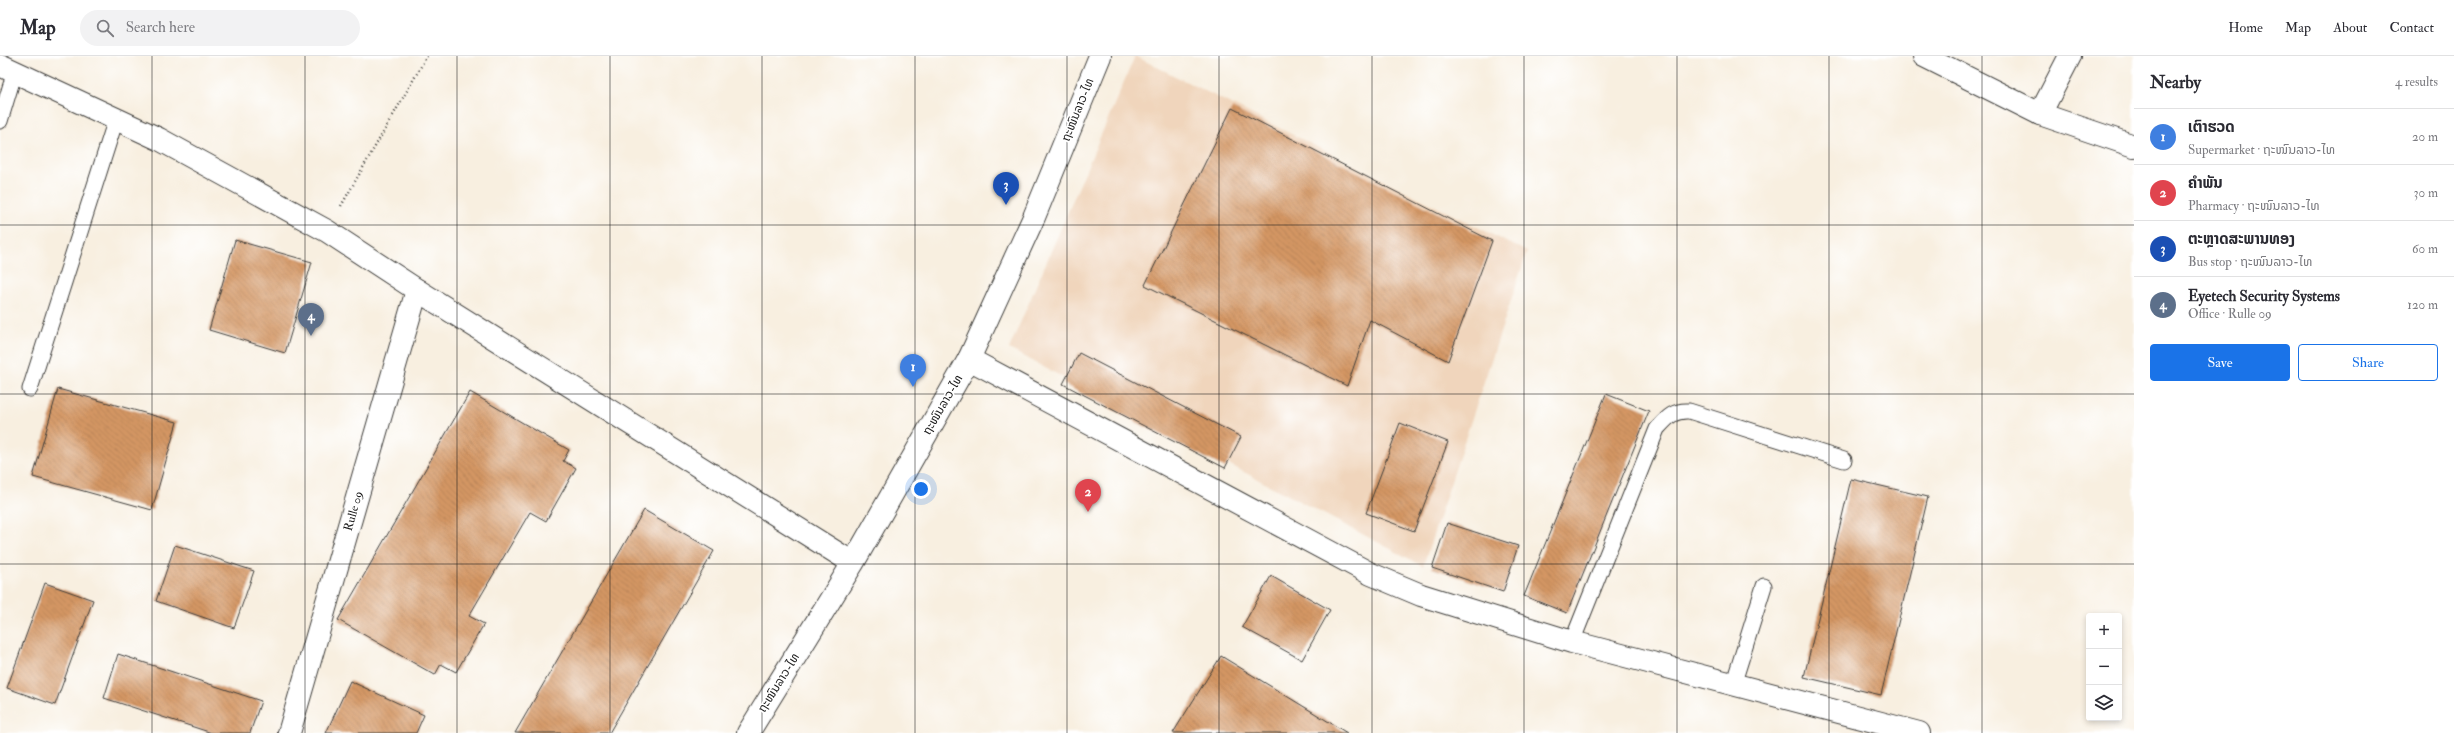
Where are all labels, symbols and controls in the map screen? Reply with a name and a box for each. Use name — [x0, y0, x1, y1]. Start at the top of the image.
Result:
search box — [80, 10, 360, 46]
text: Map — [20, 16, 56, 40]
icon: search — [94, 17, 116, 39]
text: Search here — [126, 18, 195, 37]
text: Home — [2228, 19, 2263, 36]
text: Map — [2285, 19, 2311, 36]
text: About — [2333, 19, 2367, 36]
text: Contact — [2389, 19, 2434, 36]
text: Nearby — [2150, 72, 2201, 93]
text: 4 results — [2395, 74, 2438, 90]
street label: ຖະໜົນລາວ-ໄທ — [1058, 76, 1098, 144]
text: ເຕົາຮວດ — [2188, 118, 2235, 137]
text: 1 — [2161, 129, 2165, 145]
text: 20 m — [2412, 129, 2438, 145]
text: Supermarket · ຖະໜົນລາວ-ໄທ — [2188, 142, 2335, 158]
pin: 3 — [993, 172, 1019, 205]
text: ຄໍາພັນ — [2188, 174, 2223, 193]
text: 2 — [2160, 185, 2166, 201]
text: 30 m — [2414, 185, 2438, 201]
text: Pharmacy · ຖະໜົນລາວ-ໄທ — [2188, 198, 2320, 214]
text: ຕະຫຼາດສະພານທອງ — [2188, 230, 2295, 249]
text: 3 — [2161, 241, 2166, 257]
text: 60 m — [2412, 241, 2438, 257]
text: Bus stop · ຖະໜົນລາວ-ໄທ — [2188, 254, 2312, 270]
text: Eyetech Security Systems — [2188, 287, 2340, 306]
text: 4 — [2159, 297, 2167, 313]
text: 120 m — [2407, 297, 2438, 313]
pin: 4 — [298, 303, 324, 336]
text: Office · Rulle 09 — [2188, 306, 2272, 322]
button: Save — [2150, 344, 2290, 381]
button: Share — [2298, 344, 2438, 381]
pin: 1 — [900, 354, 926, 387]
street label: ຖະໜົນລາວ-ໄທ — [920, 372, 966, 438]
your location — [911, 479, 931, 499]
pin: 2 — [1075, 479, 1101, 512]
street label: Rulle 09 — [340, 489, 366, 533]
map controls — [2086, 613, 2122, 721]
button: + — [2086, 613, 2122, 649]
button: − — [2086, 649, 2122, 685]
street label: ຖະໜົນລາວ-ໄທ — [755, 651, 803, 715]
button: layers — [2086, 685, 2122, 721]

